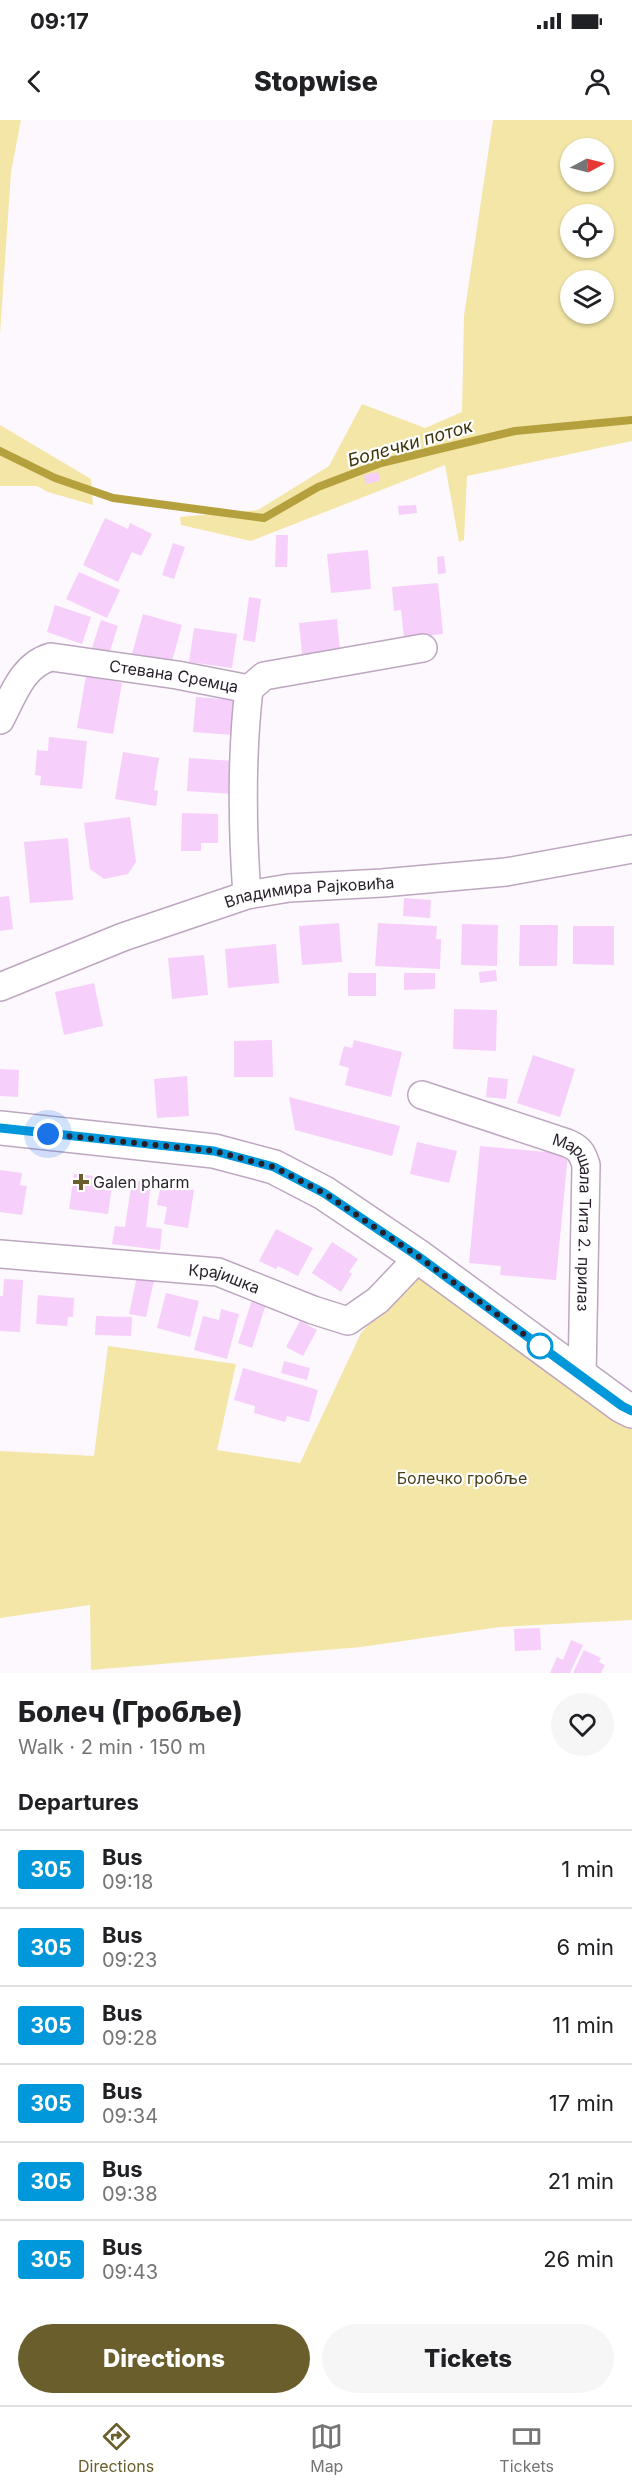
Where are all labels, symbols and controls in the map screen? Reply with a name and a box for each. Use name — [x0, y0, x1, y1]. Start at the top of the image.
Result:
text: 09:17 — [30, 8, 89, 34]
icon: back — [18, 65, 51, 98]
text: Stopwise — [254, 65, 378, 98]
icon: person — [581, 65, 614, 98]
north arrow — [560, 138, 614, 192]
map controls — [560, 138, 614, 324]
button: locate — [560, 204, 614, 258]
button: layers — [560, 270, 614, 324]
water label: Болечки поток — [345, 415, 476, 471]
street label: Стевана Сремца — [108, 655, 240, 697]
street label: Владимира Рајковића — [222, 872, 395, 912]
your location — [33, 1119, 63, 1149]
street label: Маршала Тита 2. прилаз — [550, 1129, 596, 1312]
place label: Galen pharm — [93, 1172, 190, 1192]
marker: Galen pharm — [74, 1175, 88, 1189]
street label: Крајишка — [188, 1260, 263, 1298]
unlabelled marker — [527, 1333, 553, 1359]
park label: Болечко гробље — [397, 1468, 527, 1488]
button: heart — [551, 1693, 614, 1756]
text: Болеч (Гробље) — [18, 1695, 243, 1729]
text: Walk · 2 min · 150 m — [18, 1735, 206, 1759]
text: Departures — [18, 1789, 139, 1815]
text: Bus — [102, 1844, 143, 1870]
text: 1 min — [561, 1856, 614, 1882]
text: 305 — [30, 1857, 72, 1882]
text: 09:18 — [102, 1870, 153, 1894]
text: Bus — [102, 1922, 143, 1948]
text: 6 min — [557, 1934, 614, 1960]
text: 305 — [30, 1935, 72, 1960]
text: 09:23 — [102, 1948, 157, 1972]
text: Bus — [102, 2000, 143, 2026]
text: 11 min — [552, 2012, 614, 2038]
text: 305 — [30, 2013, 72, 2038]
text: 09:28 — [102, 2026, 157, 2050]
text: Bus — [102, 2078, 143, 2104]
text: 17 min — [549, 2090, 614, 2116]
text: 305 — [30, 2091, 72, 2116]
text: 09:34 — [102, 2104, 158, 2128]
text: Bus — [102, 2156, 143, 2182]
text: 21 min — [548, 2168, 614, 2194]
text: 305 — [30, 2169, 72, 2194]
text: 09:38 — [102, 2182, 158, 2206]
text: Bus — [102, 2234, 143, 2260]
text: 26 min — [543, 2246, 614, 2272]
text: 305 — [30, 2247, 72, 2272]
text: 09:43 — [102, 2260, 158, 2284]
button: Directions — [18, 2324, 310, 2393]
button: Tickets — [322, 2324, 614, 2393]
tab: Directions — [78, 2420, 154, 2476]
tab: Map — [310, 2420, 343, 2476]
tab: Tickets — [499, 2420, 554, 2476]

